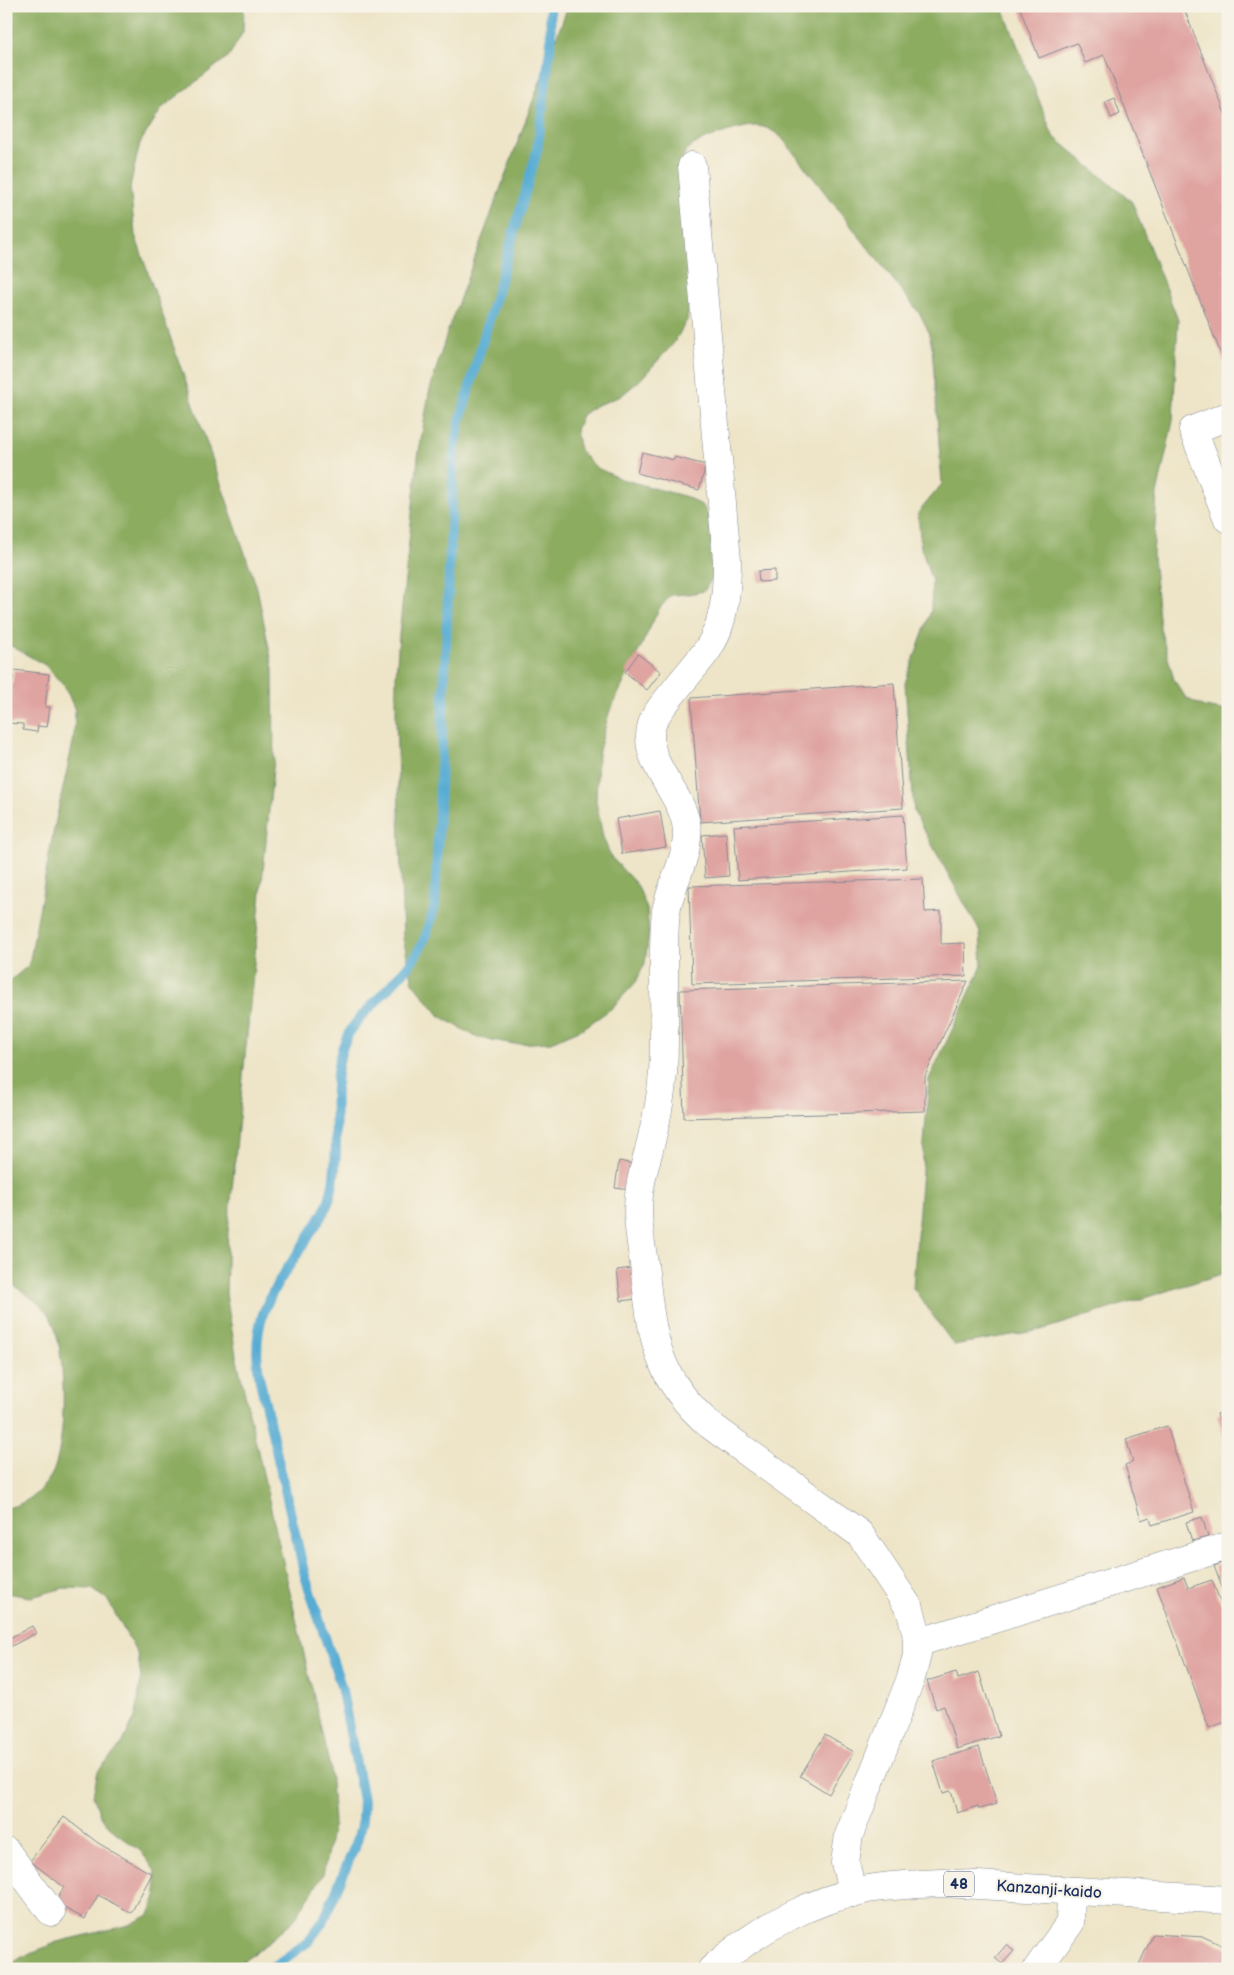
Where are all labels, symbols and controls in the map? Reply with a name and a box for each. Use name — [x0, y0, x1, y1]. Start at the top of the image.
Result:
road number: 48 — [944, 1872, 974, 1896]
street label: Kanzanji-kaido — [996, 1877, 1102, 1903]

